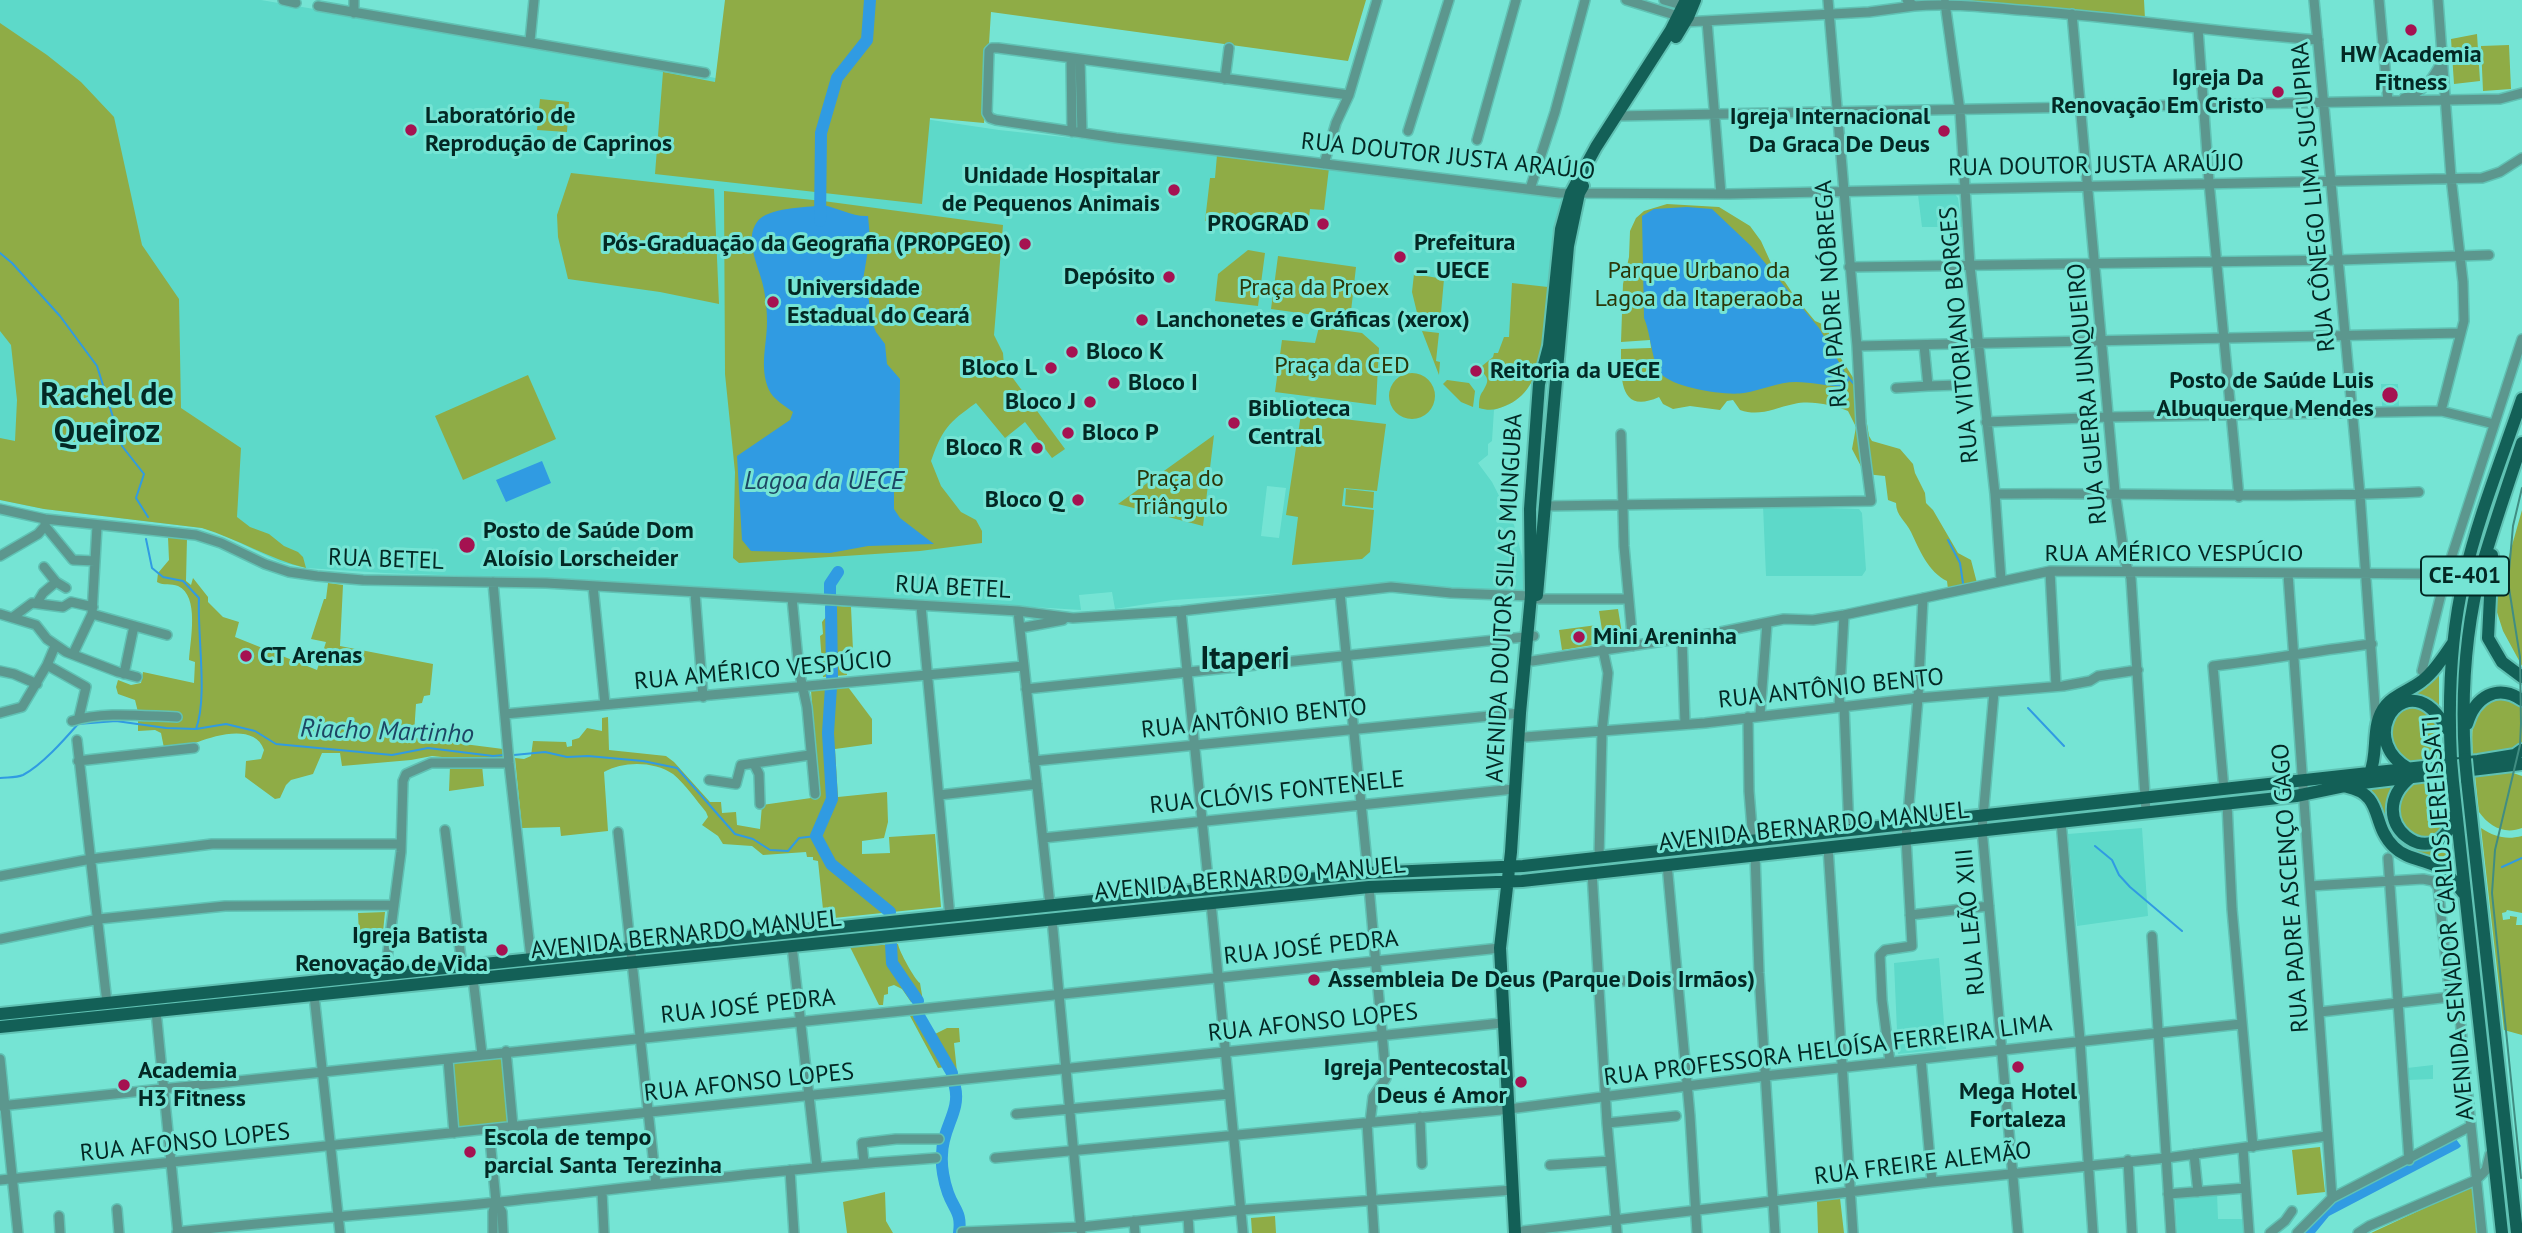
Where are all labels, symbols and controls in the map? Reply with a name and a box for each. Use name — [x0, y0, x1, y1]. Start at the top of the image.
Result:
marker: HW Academia Fitness — [2403, 22, 2419, 38]
street label: RUA CÔNEGO LIMA SUCUPIRA — [2286, 41, 2342, 353]
place label: HW Academia Fitness — [2340, 41, 2482, 97]
place label: Igreja Da Renovação Em Cristo — [2051, 64, 2264, 120]
marker: Igreja Da Renovação Em Cristo — [2270, 84, 2286, 100]
place label: Laboratório de Reprodução de Caprinos — [425, 102, 672, 158]
place label: Igreja Internacional Da Graca De Deus — [1730, 103, 1930, 159]
marker: Laboratório de Reprodução de Caprinos — [403, 122, 419, 138]
marker: Igreja Internacional Da Graca De Deus — [1936, 123, 1952, 139]
street label: RUA DOUTOR JUSTA ARAÚJO — [1299, 127, 1597, 187]
street label: RUA DOUTOR JUSTA ARAÚJO — [1948, 149, 2244, 183]
place label: Unidade Hospitalar de Pequenos Animais — [942, 162, 1160, 218]
street label: RUA PADRE NÓBREGA — [1810, 179, 1854, 409]
marker: Unidade Hospitalar de Pequenos Animais — [1166, 182, 1182, 198]
street label: RUA VITORIANO BORGES — [1934, 205, 1986, 465]
place label: PROGRAD — [1207, 210, 1309, 238]
marker: PROGRAD — [1315, 216, 1331, 232]
place label: Prefeitura – UECE — [1414, 229, 1515, 285]
place label: Pós-Graduação da Geografia (PROPGEO) — [602, 230, 1011, 258]
marker: Pós-Graduação da Geografia (PROPGEO) — [1017, 236, 1033, 252]
marker: Prefeitura – UECE — [1392, 249, 1408, 265]
park label: Parque Urbano da Lagoa da Itaperaoba — [1594, 257, 1804, 313]
street label: RUA GUERRA JUNQUEIRO — [2062, 262, 2114, 526]
place label: Depósito — [1064, 263, 1155, 291]
marker: Depósito — [1161, 269, 1177, 285]
place label: Universidade Estadual do Ceará — [787, 274, 970, 330]
park label: Praça da Proex — [1239, 274, 1389, 302]
marker: Universidade Estadual do Ceará — [765, 294, 781, 310]
place label: Lanchonetes e Gráficas (xerox) — [1156, 306, 1470, 334]
marker: Lanchonetes e Gráficas (xerox) — [1134, 312, 1150, 328]
place label: Bloco K — [1086, 338, 1164, 366]
marker: Bloco K — [1064, 344, 1080, 360]
park label: Praça da CED — [1274, 352, 1410, 380]
place label: Bloco L — [962, 354, 1037, 382]
place label: Reitoria da UECE — [1490, 357, 1660, 385]
marker: Bloco L — [1043, 360, 1059, 376]
marker: Reitoria da UECE — [1468, 363, 1484, 379]
place label: Posto de Saúde Luis Albuquerque Mendes — [2156, 367, 2374, 423]
place label: Bloco I — [1128, 369, 1198, 397]
marker: Bloco I — [1106, 375, 1122, 391]
district label: Rachel de Queiroz — [40, 377, 174, 452]
marker: Posto de Saúde Luis Albuquerque Mendes — [2380, 385, 2400, 405]
place label: Bloco J — [1005, 388, 1076, 416]
marker: Bloco J — [1082, 394, 1098, 410]
place label: Biblioteca Central — [1248, 395, 1351, 451]
street label: AVENIDA DOUTOR SILAS MUNGUBA — [1481, 413, 1529, 783]
marker: Biblioteca Central — [1226, 415, 1242, 431]
place label: Bloco P — [1082, 419, 1159, 447]
marker: Bloco P — [1060, 425, 1076, 441]
place label: Bloco R — [945, 434, 1023, 462]
marker: Bloco R — [1029, 440, 1045, 456]
park label: Praça do Triângulo — [1132, 465, 1228, 521]
water label: Lagoa da UECE — [744, 466, 904, 498]
place label: Bloco Q — [985, 486, 1064, 514]
marker: Bloco Q — [1070, 492, 1086, 508]
place label: Posto de Saúde Dom Aloísio Lorscheider — [483, 517, 694, 573]
marker: Posto de Saúde Dom Aloísio Lorscheider — [457, 535, 477, 555]
street label: RUA AMÉRICO VESPÚCIO — [2045, 540, 2303, 568]
street label: RUA BETEL — [328, 544, 444, 576]
road number: CE-401 — [2421, 556, 2509, 596]
street label: RUA BETEL — [894, 571, 1012, 605]
place label: Mini Areninha — [1593, 623, 1737, 651]
marker: Mini Areninha — [1571, 629, 1587, 645]
district label: Itaperi — [1200, 641, 1290, 679]
place label: CT Arenas — [260, 642, 362, 670]
street label: RUA AMÉRICO VESPÚCIO — [633, 645, 893, 697]
marker: CT Arenas — [238, 648, 254, 664]
street label: RUA ANTÔNIO BENTO — [1717, 663, 1945, 715]
street label: RUA ANTÔNIO BENTO — [1140, 693, 1368, 745]
water label: Riacho Martinho — [299, 713, 475, 751]
street label: AVENIDA SENADOR CARLOS JEREISSATI — [2417, 714, 2481, 1122]
street label: RUA PADRE ASCENÇO GAGO — [2267, 742, 2315, 1034]
street label: RUA CLÓVIS FONTENELE — [1148, 765, 1406, 821]
street label: AVENIDA BERNARDO MANUEL — [1657, 796, 1971, 858]
street label: RUA LEÃO XIII — [1950, 847, 1992, 997]
street label: AVENIDA BERNARDO MANUEL — [1093, 851, 1407, 907]
street label: AVENIDA BERNARDO MANUEL — [529, 904, 843, 966]
place label: Igreja Batista Renovação de Vida — [295, 922, 488, 978]
street label: RUA JOSÉ PEDRA — [1222, 925, 1400, 971]
marker: Igreja Batista Renovação de Vida — [494, 942, 510, 958]
place label: Assembleia De Deus (Parque Dois Irmãos) — [1328, 966, 1755, 994]
marker: Assembleia De Deus (Parque Dois Irmãos) — [1306, 972, 1322, 988]
street label: RUA JOSÉ PEDRA — [659, 984, 837, 1030]
street label: RUA AFONSO LOPES — [1206, 998, 1420, 1048]
street label: RUA PROFESSORA HELOÍSA FERREIRA LIMA — [1602, 1009, 2054, 1093]
place label: Igreja Pentecostal Deus é Amor — [1323, 1054, 1507, 1110]
place label: Academia H3 Fitness — [138, 1057, 246, 1113]
street label: RUA AFONSO LOPES — [642, 1058, 856, 1108]
marker: Mega Hotel Fortaleza — [2010, 1059, 2026, 1075]
marker: Igreja Pentecostal Deus é Amor — [1513, 1074, 1529, 1090]
marker: Academia H3 Fitness — [116, 1077, 132, 1093]
place label: Mega Hotel Fortaleza — [1959, 1078, 2077, 1134]
street label: RUA AFONSO LOPES — [78, 1118, 292, 1168]
place label: Escola de tempo parcial Santa Terezinha — [484, 1124, 722, 1180]
street label: RUA FREIRE ALEMÃO — [1813, 1136, 2033, 1192]
marker: Escola de tempo parcial Santa Terezinha — [462, 1144, 478, 1160]

